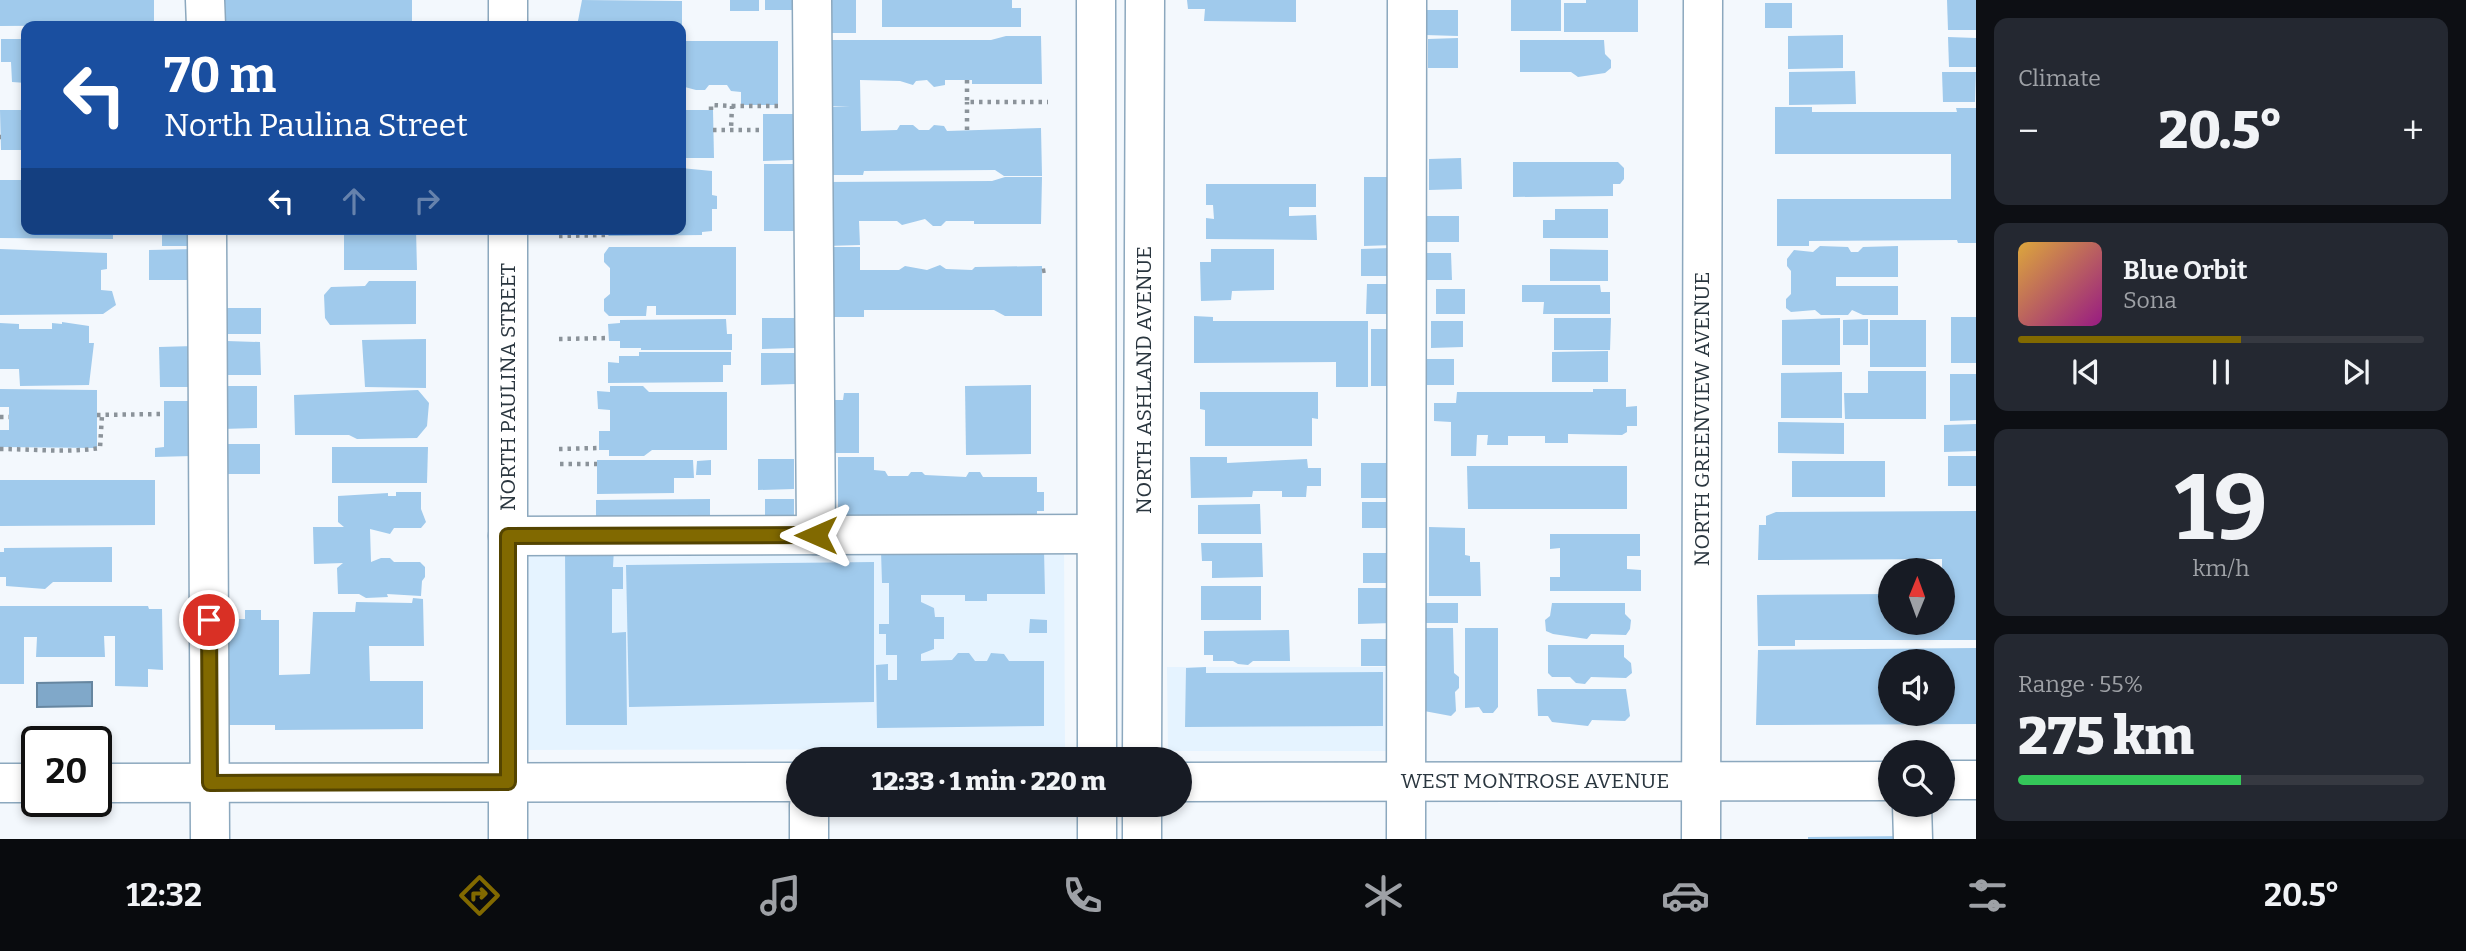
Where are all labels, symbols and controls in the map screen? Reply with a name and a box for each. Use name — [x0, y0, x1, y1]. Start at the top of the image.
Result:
text: 70 m — [164, 46, 276, 105]
icon: left — [49, 49, 140, 140]
text: Climate — [2018, 64, 2101, 92]
text: 20.5° — [2158, 99, 2283, 162]
text: North Paulina Street — [164, 106, 468, 144]
text: − — [2018, 108, 2039, 154]
text: + — [2402, 108, 2424, 154]
icon: left — [262, 182, 300, 220]
icon: ahead — [335, 182, 373, 220]
icon: right — [408, 182, 446, 220]
street label: NORTH ASHLAND AVENUE — [1131, 246, 1157, 514]
text: Blue Orbit — [2123, 255, 2247, 286]
street label: NORTH PAULINA STREET — [495, 263, 521, 511]
street label: NORTH GREENVIEW AVENUE — [1689, 272, 1715, 566]
text: Sona — [2123, 286, 2177, 314]
icon: previous — [2067, 353, 2105, 391]
icon: pause — [2202, 353, 2240, 391]
icon: next — [2337, 353, 2375, 391]
text: 19 — [2174, 454, 2268, 563]
position arrow — [779, 498, 853, 572]
text: km/h — [2193, 554, 2249, 582]
north arrow — [1878, 558, 1955, 635]
map controls — [1878, 558, 1955, 817]
pin — [179, 590, 239, 650]
icon: arrive — [190, 601, 228, 639]
button: sound — [1878, 649, 1955, 726]
text: Range · 55% — [2018, 670, 2143, 698]
text: 275 km — [2018, 705, 2194, 768]
speed limit sign: 20 — [21, 726, 112, 817]
button: search — [1878, 740, 1955, 817]
text: 12:33 · 1 min · 220 m — [872, 766, 1106, 797]
street label: WEST MONTROSE AVENUE — [1401, 768, 1669, 794]
icon: directions — [455, 871, 504, 920]
icon: music — [756, 871, 805, 920]
icon: phone — [1058, 871, 1107, 920]
icon: climate — [1359, 871, 1408, 920]
icon: car — [1661, 871, 1710, 920]
icon: filters — [1963, 871, 2012, 920]
text: 12:32 — [126, 876, 202, 914]
text: 20.5° — [2264, 876, 2340, 914]

